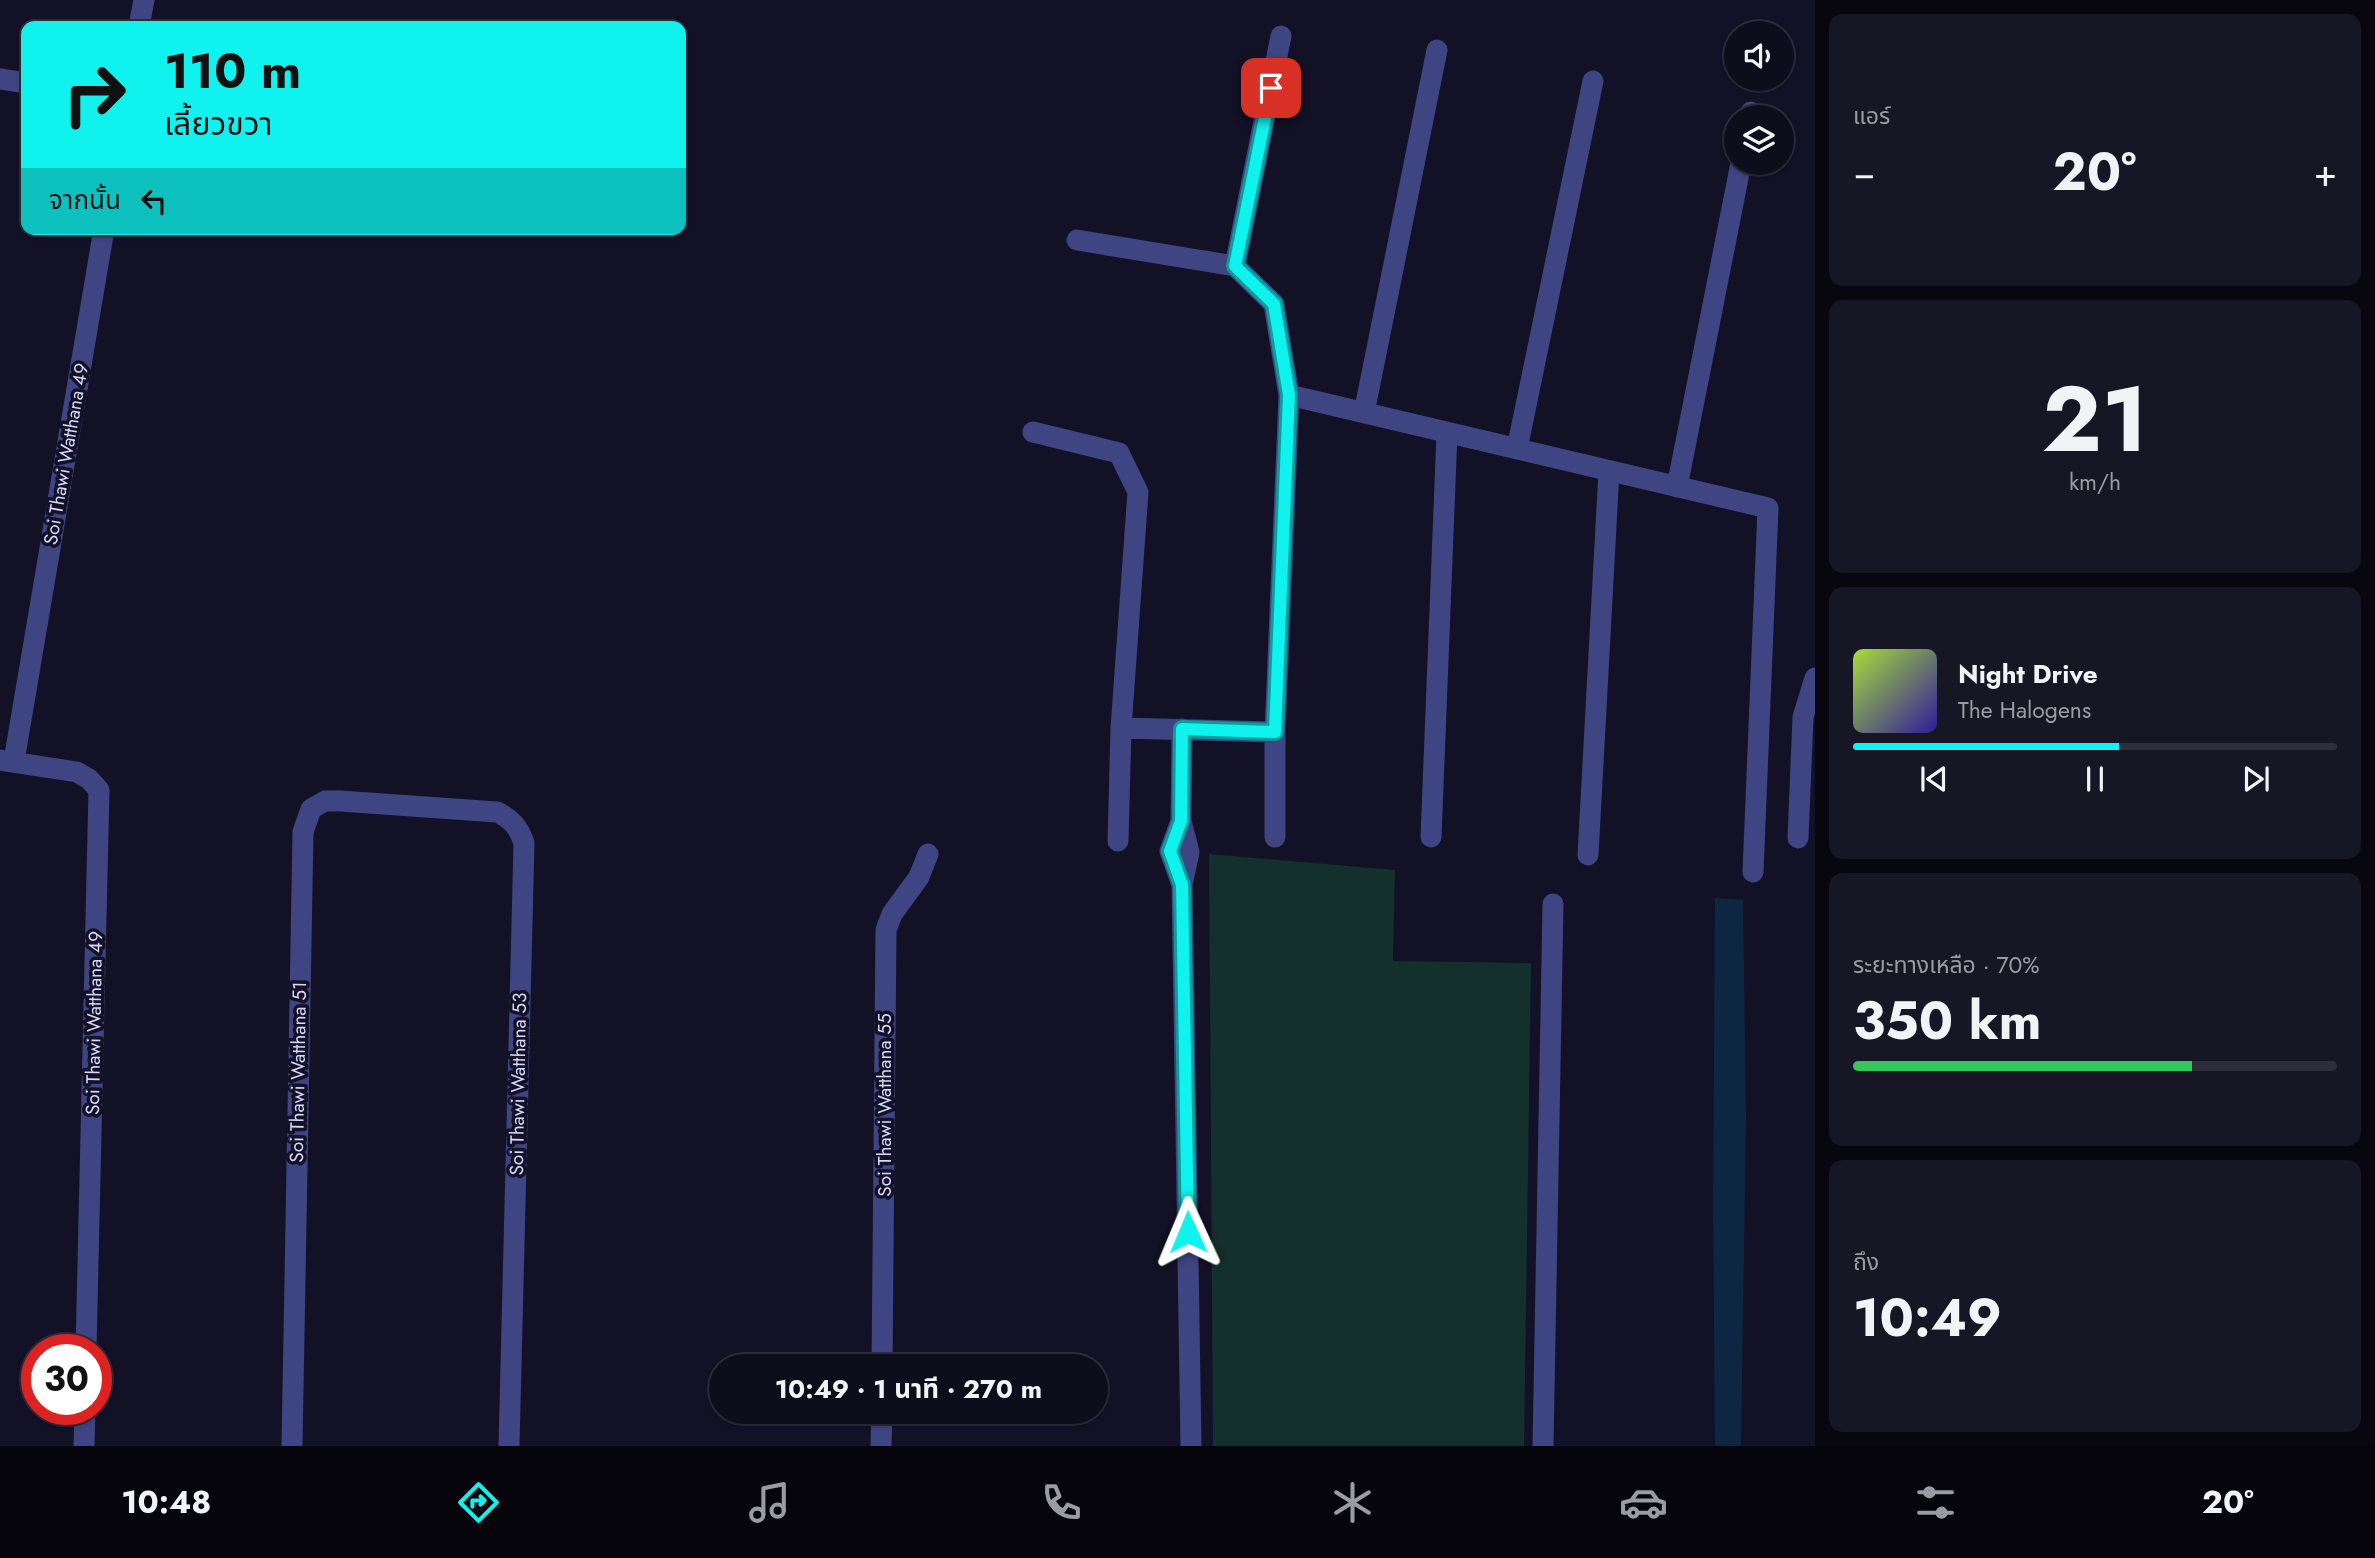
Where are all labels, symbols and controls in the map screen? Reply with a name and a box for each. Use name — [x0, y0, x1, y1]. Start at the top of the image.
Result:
map controls — [1724, 21, 1794, 175]
button: sound — [1724, 21, 1794, 91]
text: 110 m — [164, 36, 301, 106]
icon: right — [49, 49, 140, 140]
pin — [1241, 58, 1301, 118]
icon: arrive — [1252, 69, 1290, 107]
text: แอร์ — [1853, 99, 1890, 133]
text: เลี้ยวขวา — [164, 101, 272, 147]
button: layers — [1724, 105, 1794, 175]
text: 20° — [2053, 134, 2137, 210]
text: − — [1853, 145, 1875, 200]
text: + — [2314, 145, 2337, 200]
text: จากนั้น — [49, 181, 121, 219]
icon: left — [135, 182, 173, 220]
text: 21 — [2042, 354, 2148, 485]
street label: Soi Thawi Watthana 49 — [37, 361, 95, 547]
text: km/h — [2069, 465, 2121, 499]
text: Night Drive — [1958, 655, 2098, 693]
text: The Halogens — [1958, 693, 2091, 727]
icon: previous — [1915, 760, 1953, 798]
icon: pause — [2076, 760, 2114, 798]
icon: next — [2237, 760, 2275, 798]
street label: Soi Thawi Watthana 49 — [79, 931, 109, 1115]
text: ระยะทางเหลือ · 70% — [1853, 948, 2040, 982]
street label: Soi Thawi Watthana 51 — [283, 981, 313, 1163]
text: 350 km — [1853, 983, 2042, 1059]
street label: Soi Thawi Watthana 53 — [503, 992, 533, 1176]
street label: Soi Thawi Watthana 55 — [871, 1013, 898, 1197]
position arrow — [1151, 1195, 1225, 1269]
text: ถึง — [1853, 1245, 1879, 1279]
text: 10:49 — [1853, 1280, 2002, 1356]
speed limit sign: 30 — [21, 1334, 112, 1425]
text: 10:49 · 1 นาที · 270 m — [775, 1370, 1042, 1408]
icon: directions — [454, 1478, 503, 1527]
icon: music — [745, 1478, 794, 1527]
icon: phone — [1037, 1478, 1086, 1527]
icon: climate — [1328, 1478, 1377, 1527]
icon: car — [1619, 1478, 1668, 1527]
icon: filters — [1911, 1478, 1960, 1527]
text: 10:48 — [121, 1479, 211, 1525]
text: 20° — [2202, 1479, 2254, 1525]

